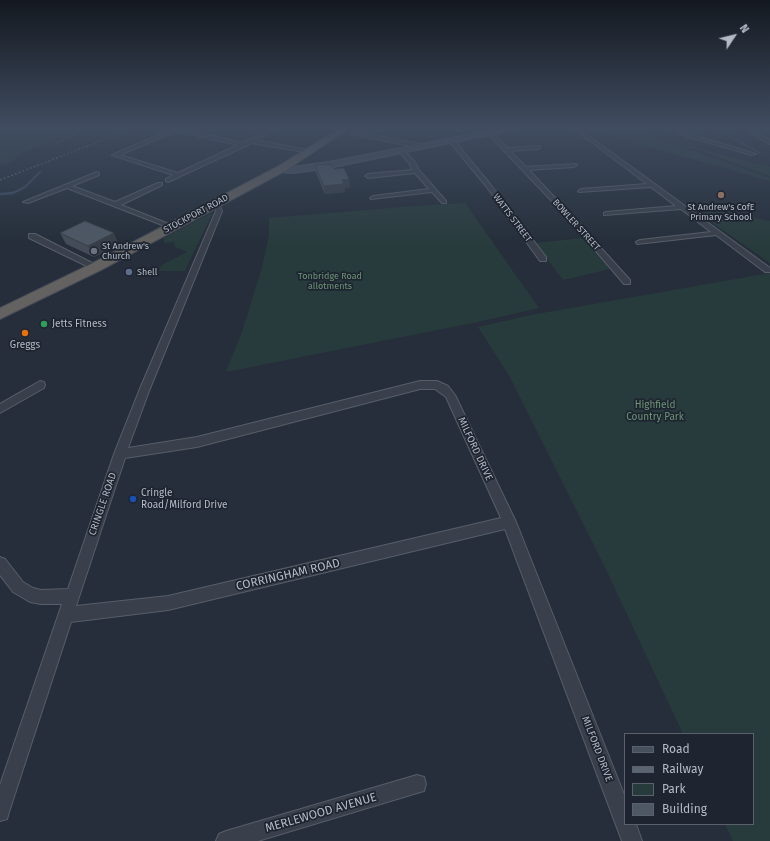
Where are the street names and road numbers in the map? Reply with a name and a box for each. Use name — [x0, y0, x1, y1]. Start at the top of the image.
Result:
street label: STOCKPORT ROAD — [162, 192, 230, 236]
street label: WATTS STREET — [490, 192, 534, 244]
street label: BOWLER STREET — [550, 197, 602, 253]
street label: MILFORD DRIVE — [455, 415, 495, 483]
street label: CRINGLE ROAD — [87, 471, 119, 537]
street label: CORRINGHAM ROAD — [235, 556, 341, 594]
street label: MILFORD DRIVE — [579, 715, 615, 783]
street label: MERLEWOOD AVENUE — [264, 790, 378, 836]

